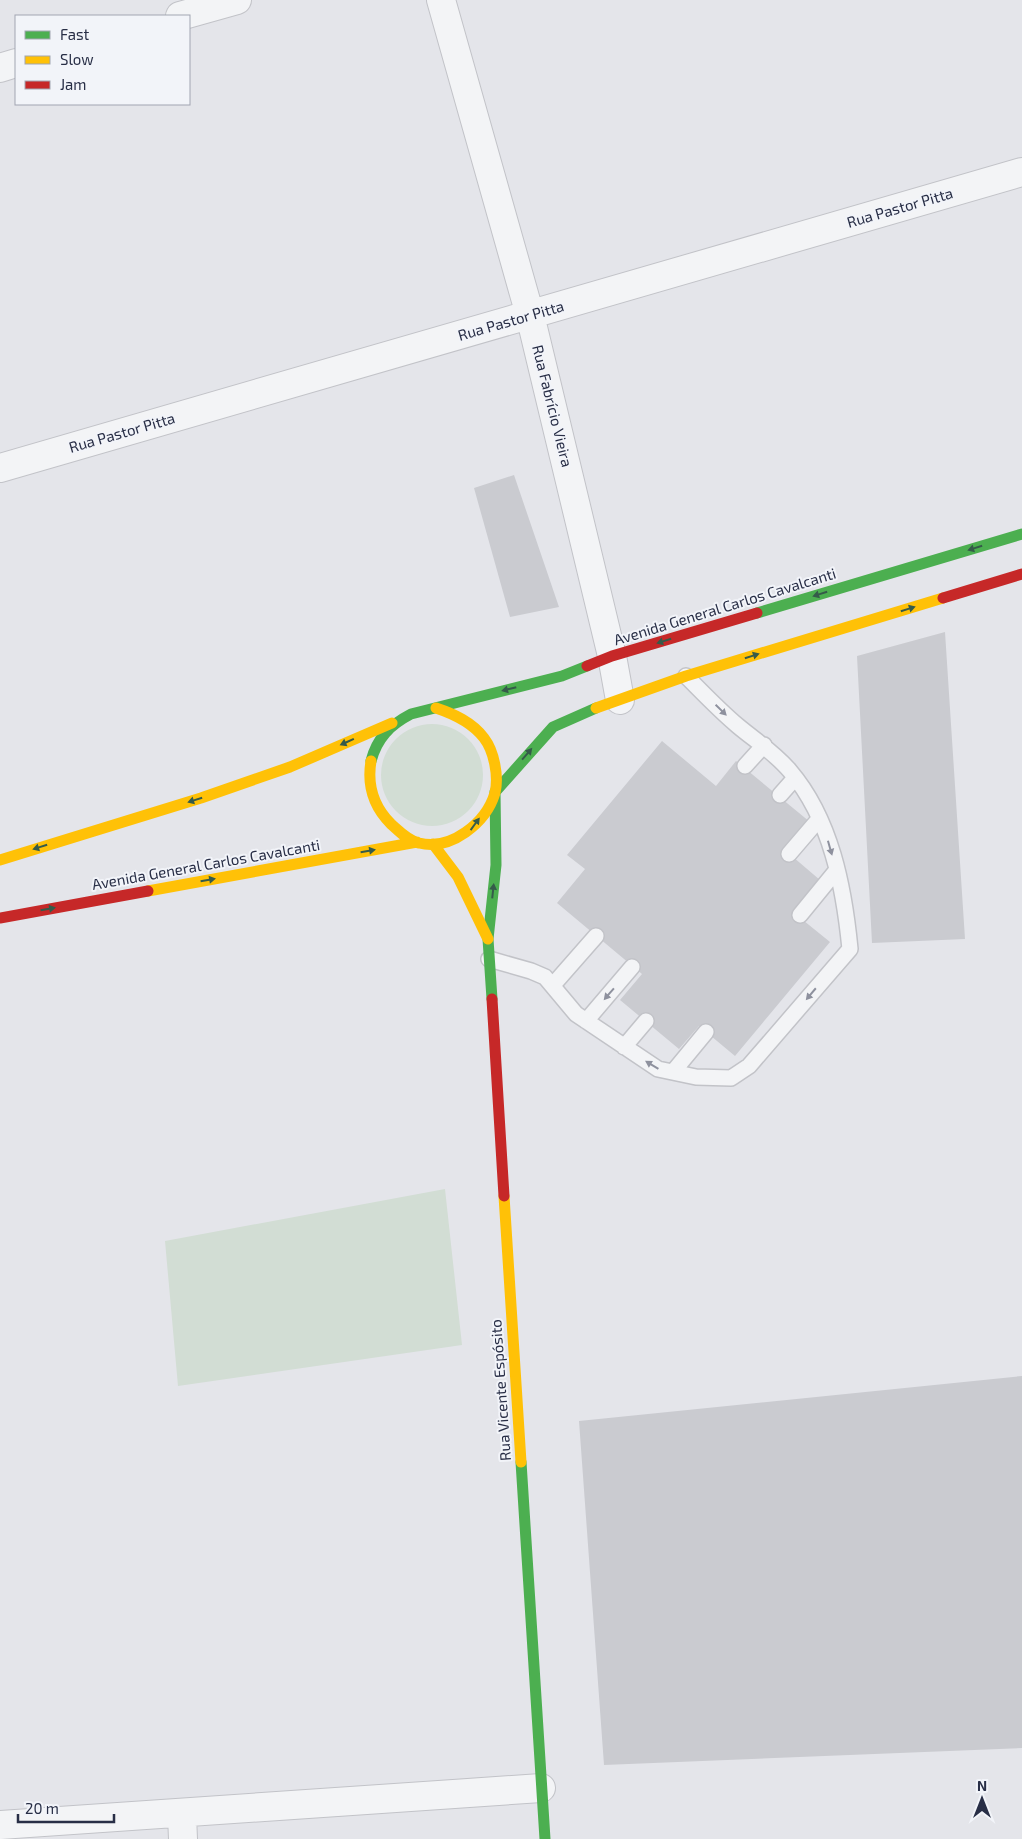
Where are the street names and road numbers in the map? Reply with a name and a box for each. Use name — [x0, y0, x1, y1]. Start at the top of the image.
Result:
street label: Rua Pastor Pitta — [845, 183, 955, 231]
street label: Rua Pastor Pitta — [456, 296, 566, 344]
street label: Rua Fabrício Vieira — [529, 343, 577, 469]
street label: Rua Pastor Pitta — [67, 408, 177, 456]
street label: Avenida General Carlos Cavalcanti — [611, 564, 838, 648]
street label: Avenida General Carlos Cavalcanti — [90, 835, 321, 893]
street label: Rua Vicente Espósito — [486, 1319, 514, 1461]

